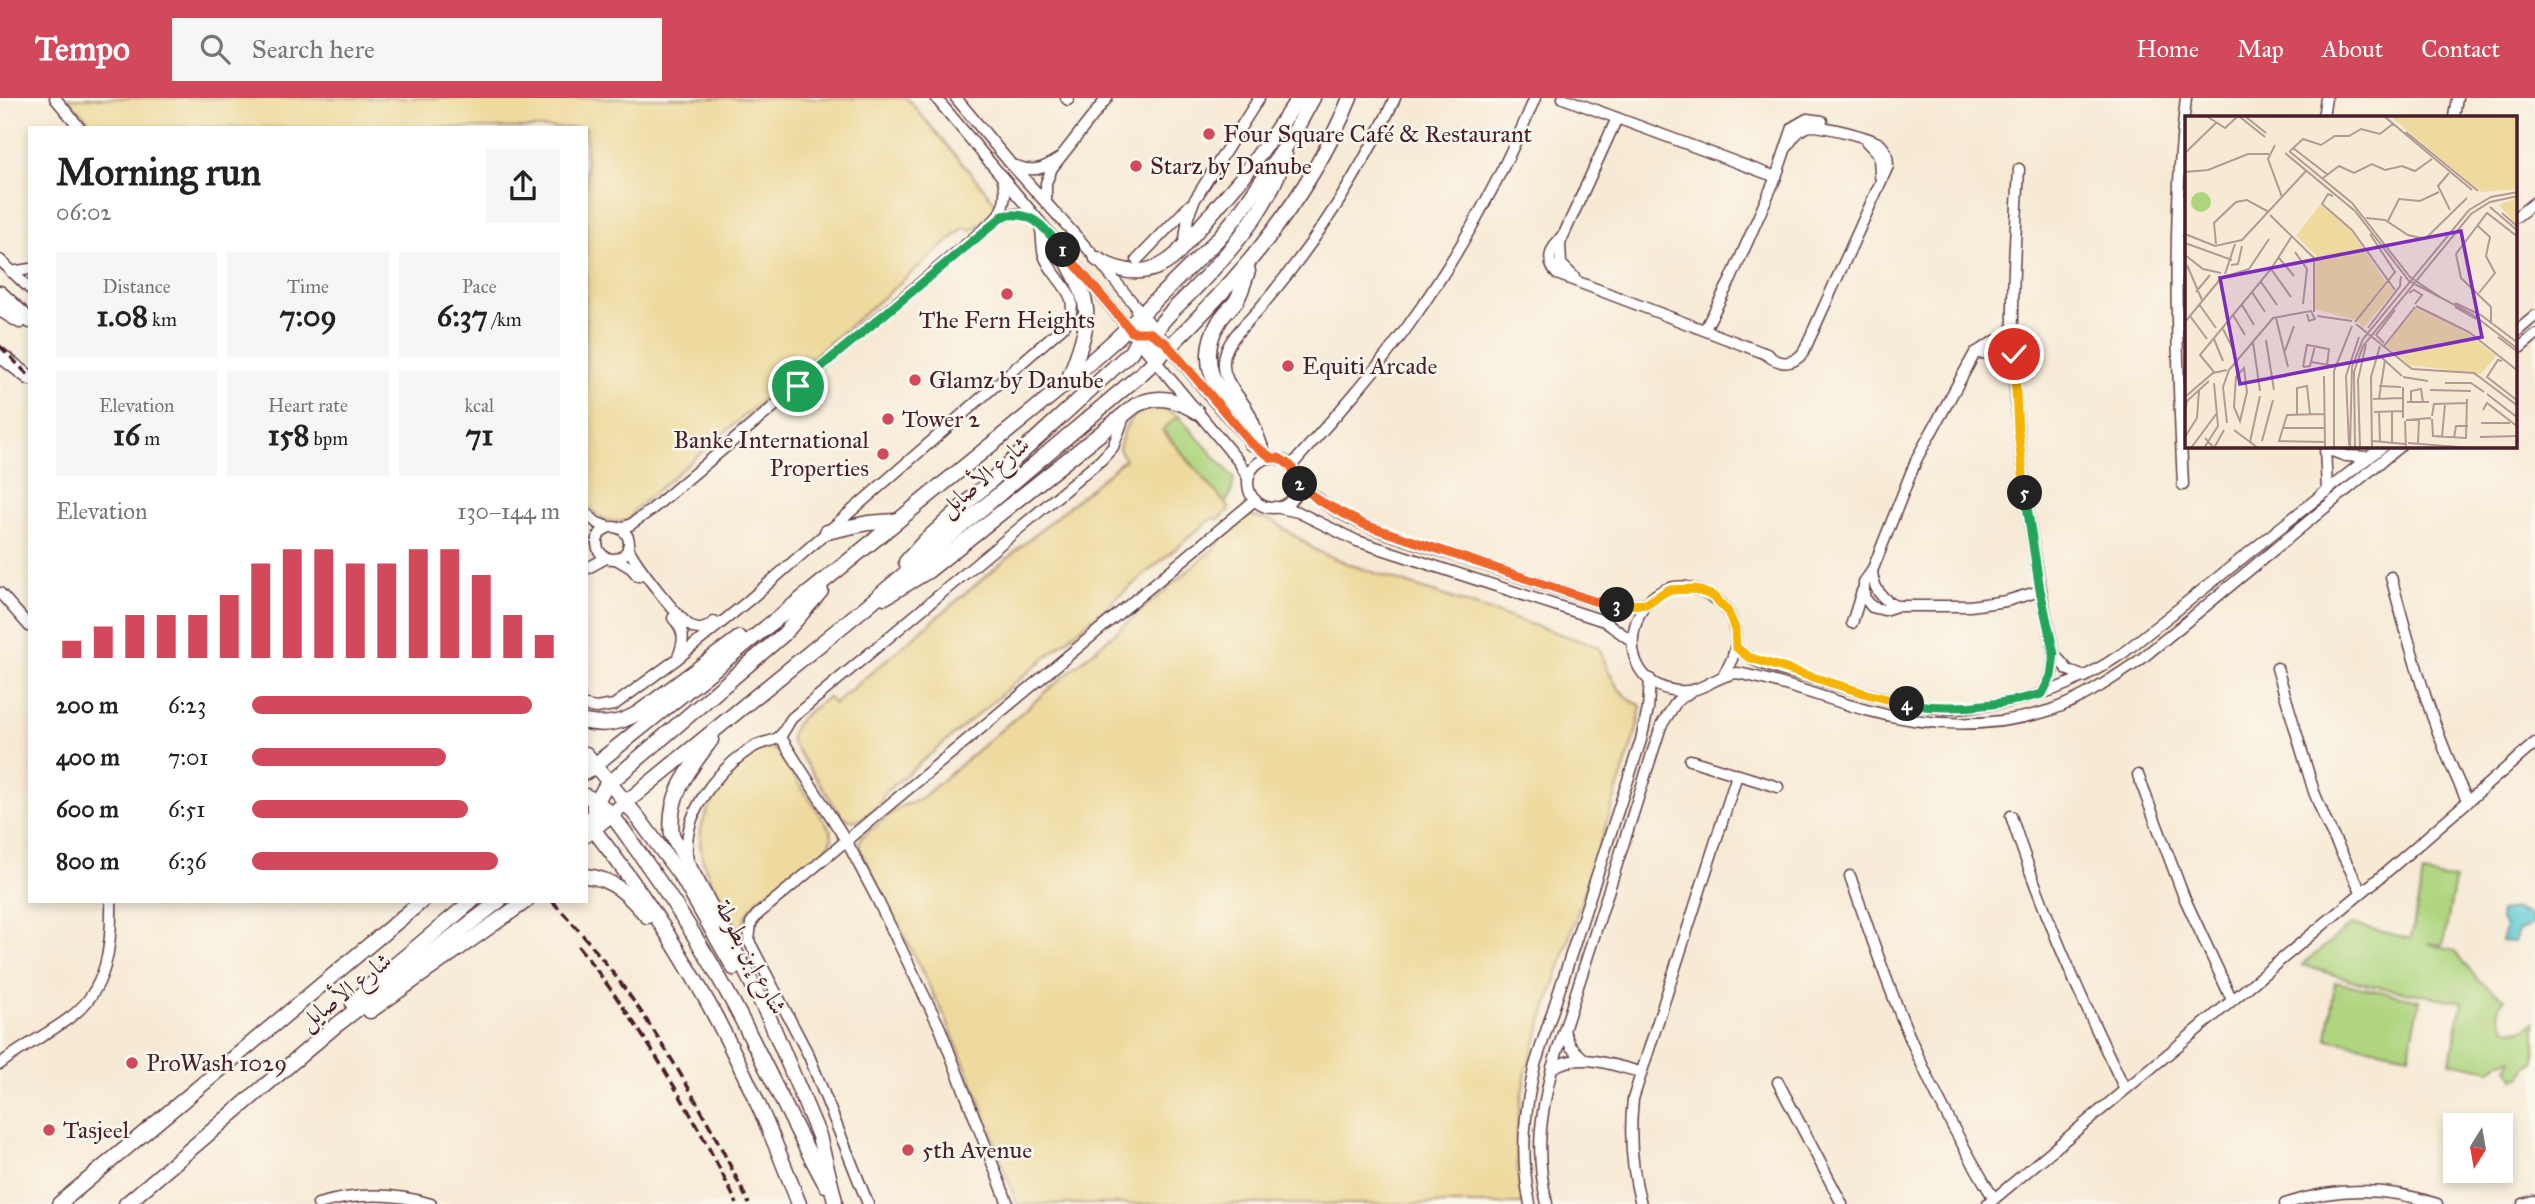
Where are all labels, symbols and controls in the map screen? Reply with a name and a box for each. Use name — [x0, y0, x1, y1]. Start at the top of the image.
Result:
search box — [172, 18, 662, 81]
text: Tempo — [35, 29, 130, 69]
icon: search — [196, 30, 234, 68]
text: Search here — [252, 33, 375, 65]
text: Home — [2136, 34, 2199, 64]
text: Map — [2237, 34, 2284, 64]
text: About — [2322, 34, 2383, 64]
text: Contact — [2421, 34, 2500, 64]
inset map — [2185, 116, 2518, 448]
place label: Four Square Café & Restaurant — [1223, 119, 1533, 149]
marker: Four Square Café & Restaurant — [1201, 126, 1217, 142]
text: Morning run — [56, 149, 261, 195]
button: share — [486, 149, 560, 223]
place label: Starz by Danube — [1150, 151, 1312, 181]
marker: Starz by Danube — [1128, 158, 1144, 174]
text: 06:02 — [56, 198, 112, 226]
pin: 1 — [1046, 232, 1080, 268]
text: 1 — [1059, 238, 1066, 261]
text: Distance — [103, 275, 171, 298]
text: Time — [287, 275, 329, 298]
text: Pace — [462, 275, 497, 298]
marker: The Fern Heights — [999, 286, 1015, 302]
text: 1.08 — [96, 298, 148, 334]
text: 7:09 — [279, 298, 337, 334]
text: 6:37 — [437, 298, 488, 334]
place label: The Fern Heights — [919, 305, 1095, 335]
text: km — [148, 308, 177, 331]
text: /km — [488, 308, 522, 331]
pin — [1984, 324, 2044, 384]
icon: check — [1995, 335, 2033, 373]
place label: Equiti Arcade — [1302, 351, 1438, 381]
pin — [768, 356, 828, 416]
marker: Equiti Arcade — [1280, 358, 1296, 374]
place label: Glamz by Danube — [929, 365, 1104, 395]
icon: arrive — [779, 367, 817, 405]
marker: Glamz by Danube — [907, 372, 923, 388]
text: Elevation — [99, 394, 174, 417]
text: Heart rate — [268, 394, 348, 417]
text: kcal — [464, 394, 494, 417]
place label: Tower 2 — [902, 404, 980, 434]
marker: Tower 2 — [880, 411, 896, 427]
text: 16 — [113, 417, 140, 453]
text: 158 — [268, 417, 309, 453]
text: 71 — [465, 417, 493, 453]
place label: Banke International Properties — [673, 425, 869, 483]
text: m — [140, 427, 160, 450]
text: bpm — [309, 427, 348, 450]
street label: شارع الأصايل — [932, 428, 1039, 527]
marker: Banke International Properties — [875, 446, 891, 462]
pin: 2 — [1282, 466, 1318, 502]
text: 2 — [1295, 472, 1304, 495]
pin: 5 — [2008, 476, 2042, 510]
text: 5 — [2020, 481, 2029, 504]
text: Elevation — [56, 497, 147, 525]
text: 130–144 m — [457, 497, 560, 525]
pin: 3 — [1600, 588, 1634, 622]
text: 3 — [1613, 593, 1620, 616]
pin: 4 — [1890, 686, 1924, 722]
text: 200 m — [56, 691, 118, 719]
text: 6:23 — [168, 691, 206, 719]
text: 4 — [1901, 692, 1912, 715]
text: 400 m — [56, 743, 120, 771]
text: 7:01 — [168, 743, 208, 771]
text: 600 m — [56, 795, 119, 823]
text: 6:51 — [168, 795, 205, 823]
text: 800 m — [56, 847, 119, 875]
text: 6:36 — [168, 847, 207, 875]
street label: شارع إبن بطوطة — [704, 894, 794, 1022]
street label: شارع الأصايل — [292, 945, 401, 1041]
place label: ProWash 1029 — [146, 1048, 287, 1078]
marker: ProWash 1029 — [124, 1055, 140, 1071]
north arrow — [2443, 1113, 2513, 1183]
map controls — [2443, 1113, 2513, 1183]
place label: Tasjeel — [63, 1115, 130, 1145]
marker: Tasjeel — [41, 1122, 57, 1138]
place label: 5th Avenue — [922, 1135, 1032, 1165]
marker: 5th Avenue — [900, 1142, 916, 1158]

